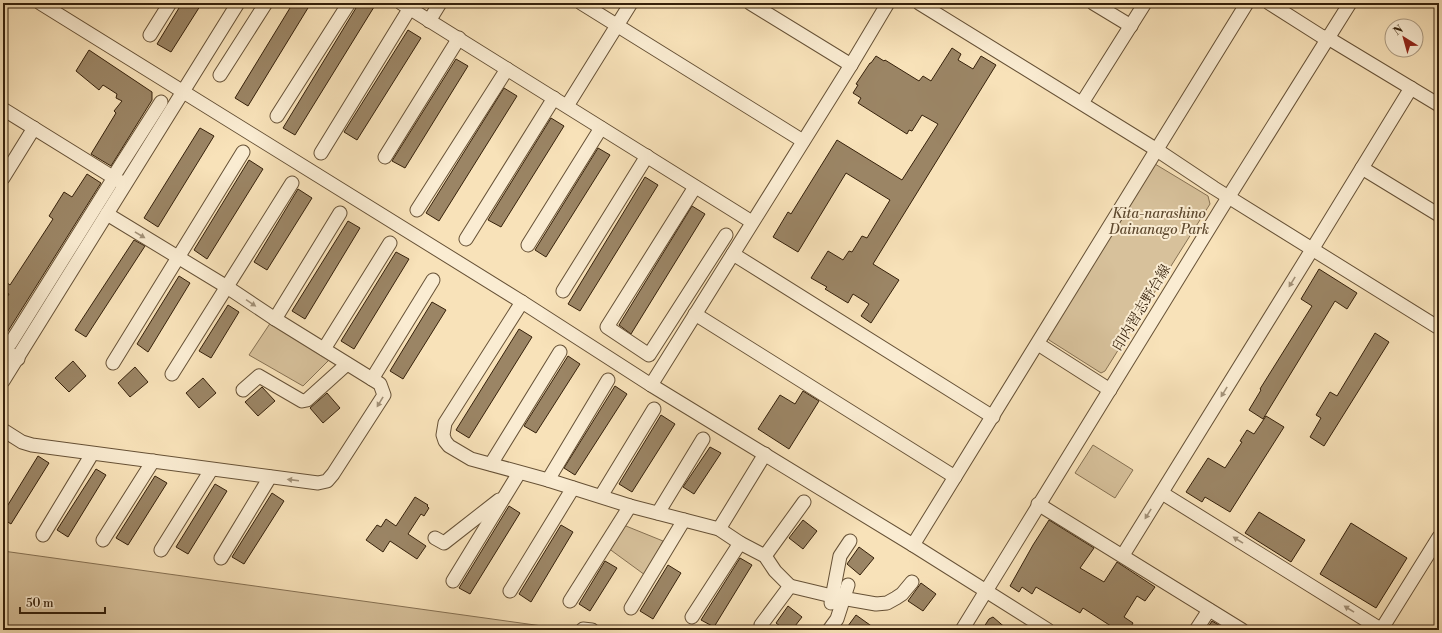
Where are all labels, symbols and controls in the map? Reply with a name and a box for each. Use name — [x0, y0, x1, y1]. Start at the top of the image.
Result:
north arrow — [1384, 18, 1424, 58]
text: N — [1391, 22, 1407, 39]
park label: Kita-narashino Dainanago Park — [1108, 205, 1209, 239]
one-way arrow — [134, 231, 146, 238]
street label: 印内習志野台線 — [1109, 261, 1175, 355]
one-way arrow — [1289, 276, 1296, 288]
one-way arrow — [246, 299, 256, 307]
one-way arrow — [1220, 387, 1228, 397]
one-way arrow — [376, 396, 383, 408]
one-way arrow — [287, 477, 299, 483]
one-way arrow — [1144, 509, 1152, 520]
one-way arrow — [1232, 537, 1244, 544]
scale bar — [20, 589, 105, 615]
text: 50 m — [26, 596, 54, 611]
one-way arrow — [1343, 605, 1354, 613]

